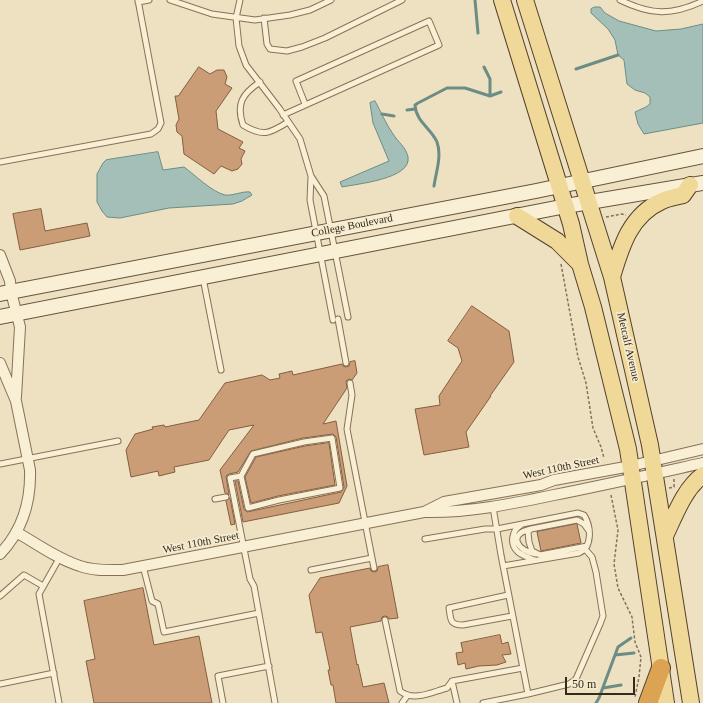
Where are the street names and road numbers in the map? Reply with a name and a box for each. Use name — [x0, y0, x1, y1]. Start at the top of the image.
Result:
street label: College Boulevard — [310, 212, 394, 240]
street label: Metcalf Avenue — [614, 311, 642, 383]
street label: West 110th Street — [522, 453, 600, 483]
street label: West 110th Street — [162, 529, 240, 557]

